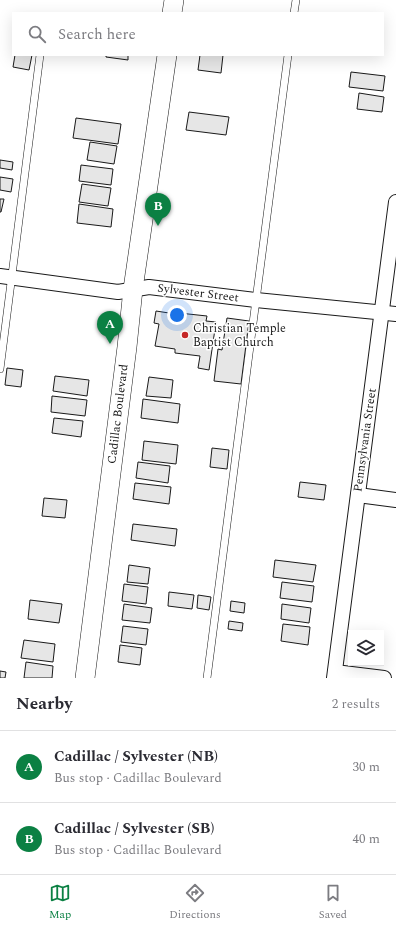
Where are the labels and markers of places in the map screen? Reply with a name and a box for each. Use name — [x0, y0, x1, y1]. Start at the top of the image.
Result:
pin: B — [145, 193, 171, 226]
pin: A — [97, 311, 123, 344]
place label: Christian Temple Baptist Church — [193, 319, 286, 352]
marker: Christian Temple Baptist Church — [180, 330, 190, 340]

